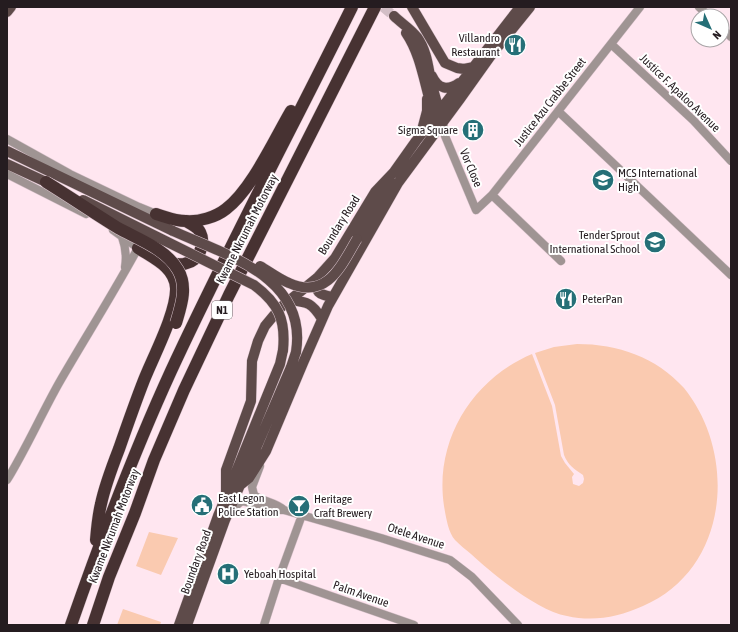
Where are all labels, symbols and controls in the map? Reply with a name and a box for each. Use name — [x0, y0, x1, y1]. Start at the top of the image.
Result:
north arrow — [690, 8, 730, 48]
text: N — [711, 29, 724, 42]
place label: Villandro Restaurant — [451, 31, 501, 59]
restaurant icon: Villandro Restaurant — [502, 32, 528, 58]
street label: Justice F. Apaloo Avenue — [637, 51, 723, 135]
street label: Justice Azu Crabbe Street — [511, 55, 589, 149]
building icon: Sigma Square — [460, 117, 486, 143]
place label: Sigma Square — [398, 123, 458, 137]
street label: Vor Close — [457, 147, 485, 189]
place label: MCS International High — [618, 166, 698, 194]
school or university icon: MCS International High — [590, 167, 616, 193]
street label: Kwame Nkrumah Motorway — [213, 172, 281, 286]
street label: Boundary Road — [315, 193, 363, 257]
place label: Tender Sprout International School — [550, 228, 641, 256]
school or university icon: Tender Sprout International School — [642, 229, 668, 255]
restaurant icon: PeterPan — [553, 286, 579, 312]
place label: PeterPan — [582, 292, 623, 306]
road number: N1 — [212, 301, 232, 319]
street label: Kwame Nkrumah Motorway — [86, 467, 142, 585]
place label: East Legon Police Station — [218, 491, 279, 519]
public building icon: East Legon Police Station — [189, 492, 215, 518]
place label: Heritage Craft Brewery — [314, 492, 372, 520]
bar icon: Heritage Craft Brewery — [286, 493, 312, 519]
street label: Otele Avenue — [386, 520, 446, 552]
street label: Boundary Road — [178, 528, 214, 596]
hospital icon: Yeboah Hospital — [215, 561, 241, 587]
place label: Yeboah Hospital — [244, 567, 317, 581]
street label: Palm Avenue — [331, 578, 391, 610]

